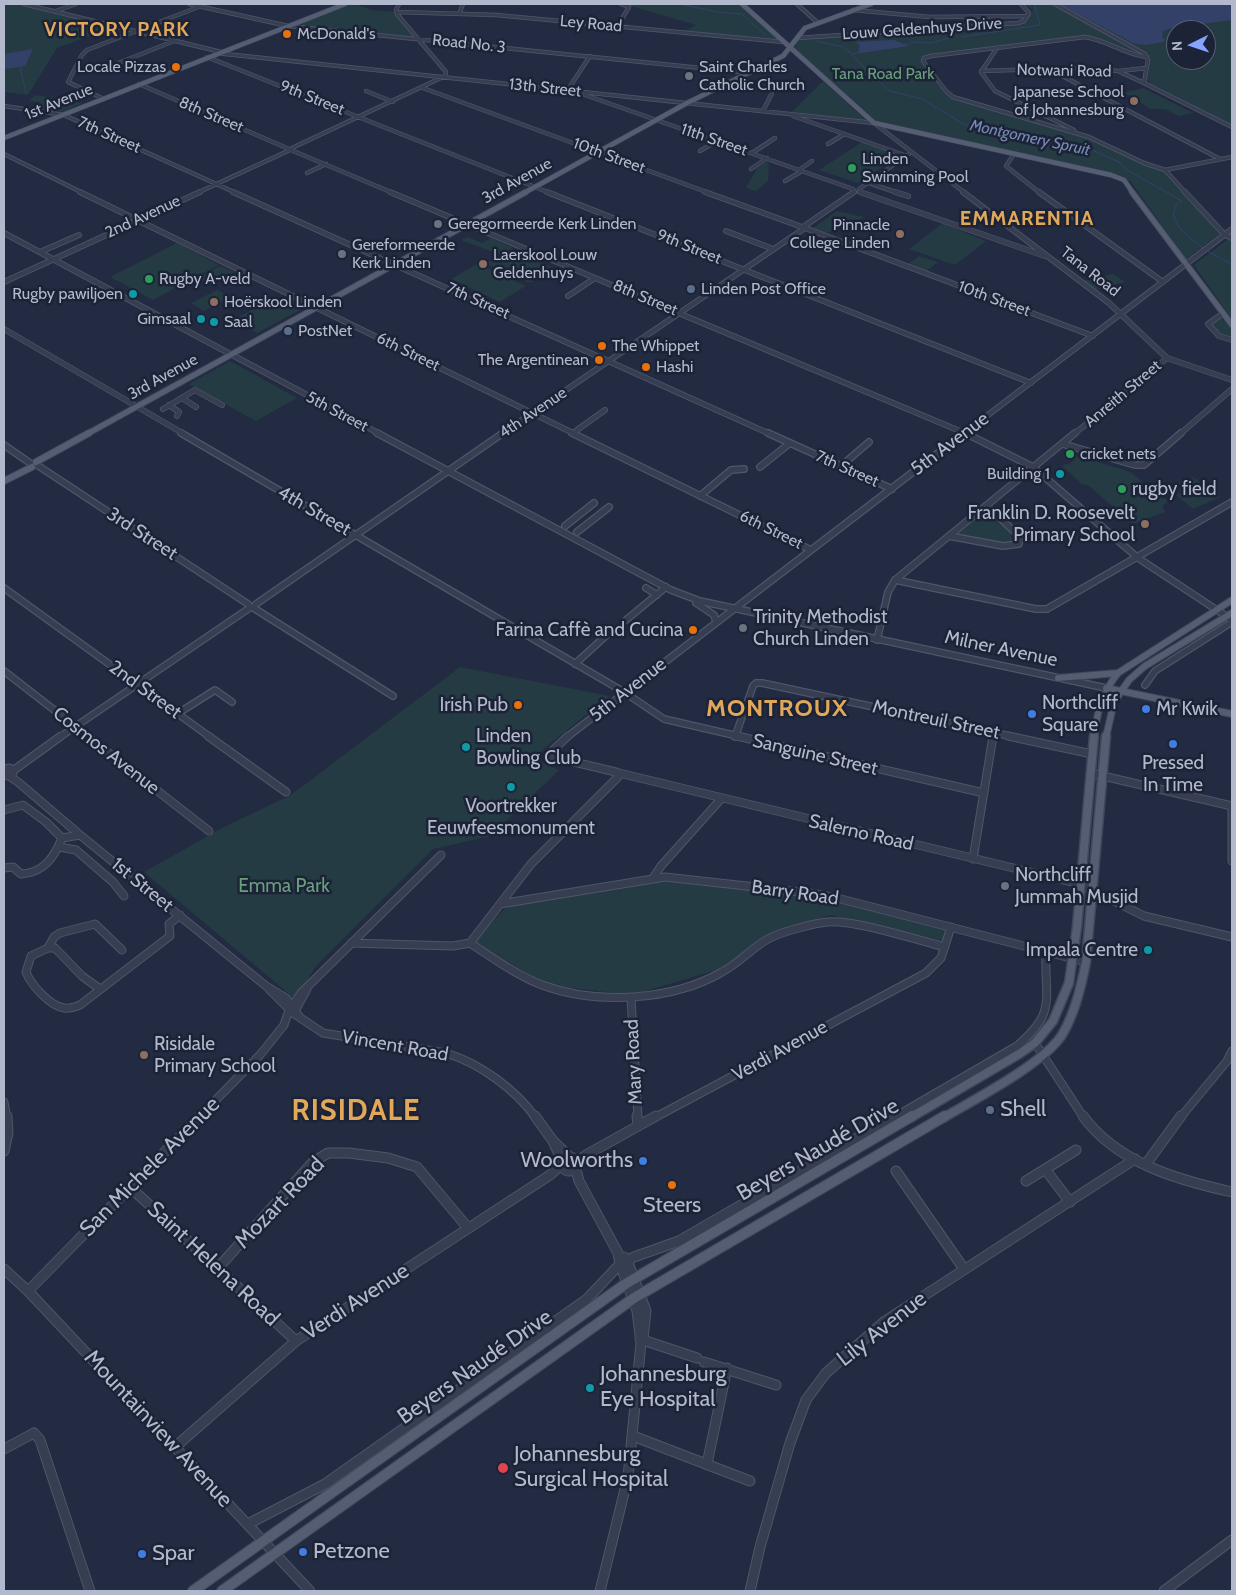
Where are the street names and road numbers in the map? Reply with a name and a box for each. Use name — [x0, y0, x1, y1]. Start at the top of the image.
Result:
street label: Ley Road — [559, 12, 623, 36]
street label: Louw Geldenhuys Drive — [842, 14, 1002, 44]
street label: Road No. 3 — [431, 31, 507, 57]
street label: Notwani Road — [1016, 61, 1112, 81]
street label: 13th Street — [508, 75, 582, 101]
street label: 9th Street — [277, 76, 347, 120]
street label: 1st Avenue — [22, 80, 96, 124]
street label: 8th Street — [176, 93, 246, 137]
street label: 7th Street — [75, 113, 143, 157]
street label: 11th Street — [678, 120, 750, 160]
street label: 10th Street — [570, 134, 648, 178]
street label: 3rd Avenue — [479, 154, 555, 208]
street label: 2nd Avenue — [102, 191, 184, 243]
street label: 9th Street — [654, 225, 724, 269]
street label: Tana Road — [1056, 243, 1124, 301]
street label: 8th Street — [610, 276, 680, 320]
street label: 10th Street — [955, 277, 1033, 321]
street label: 7th Street — [444, 279, 512, 323]
street label: 6th Street — [373, 328, 443, 376]
street label: 3rd Avenue — [125, 350, 201, 404]
street label: Anreith Street — [1081, 356, 1165, 432]
street label: 4th Avenue — [495, 383, 571, 443]
street label: 5th Street — [303, 388, 371, 436]
street label: 5th Avenue — [907, 407, 993, 481]
street label: 7th Street — [813, 447, 881, 491]
street label: 4th Street — [273, 481, 355, 541]
street label: 3rd Street — [102, 503, 182, 565]
street label: 6th Street — [736, 506, 806, 554]
street label: Milner Avenue — [943, 626, 1059, 672]
street label: 5th Avenue — [585, 653, 671, 727]
street label: 2nd Street — [104, 656, 186, 724]
street label: Montreuil Street — [870, 695, 1002, 745]
street label: Cosmos Avenue — [48, 702, 164, 800]
street label: Sanguine Street — [750, 730, 880, 780]
street label: Salerno Road — [806, 810, 916, 856]
street label: 1st Street — [106, 853, 178, 917]
street label: Barry Road — [750, 876, 840, 910]
street label: Verdi Avenue — [729, 1016, 831, 1086]
street label: Mary Road — [620, 1019, 648, 1105]
street label: Vincent Road — [340, 1025, 450, 1067]
street label: San Michele Avenue — [74, 1091, 226, 1243]
street label: Beyers Naudé Drive — [732, 1093, 904, 1207]
street label: Mozart Road — [230, 1152, 330, 1254]
street label: Saint Helena Road — [141, 1196, 285, 1332]
street label: Verdi Avenue — [298, 1258, 414, 1346]
street label: Lily Avenue — [832, 1286, 932, 1372]
street label: Beyers Naudé Drive — [393, 1304, 557, 1430]
street label: Mountainview Avenue — [78, 1345, 238, 1513]

